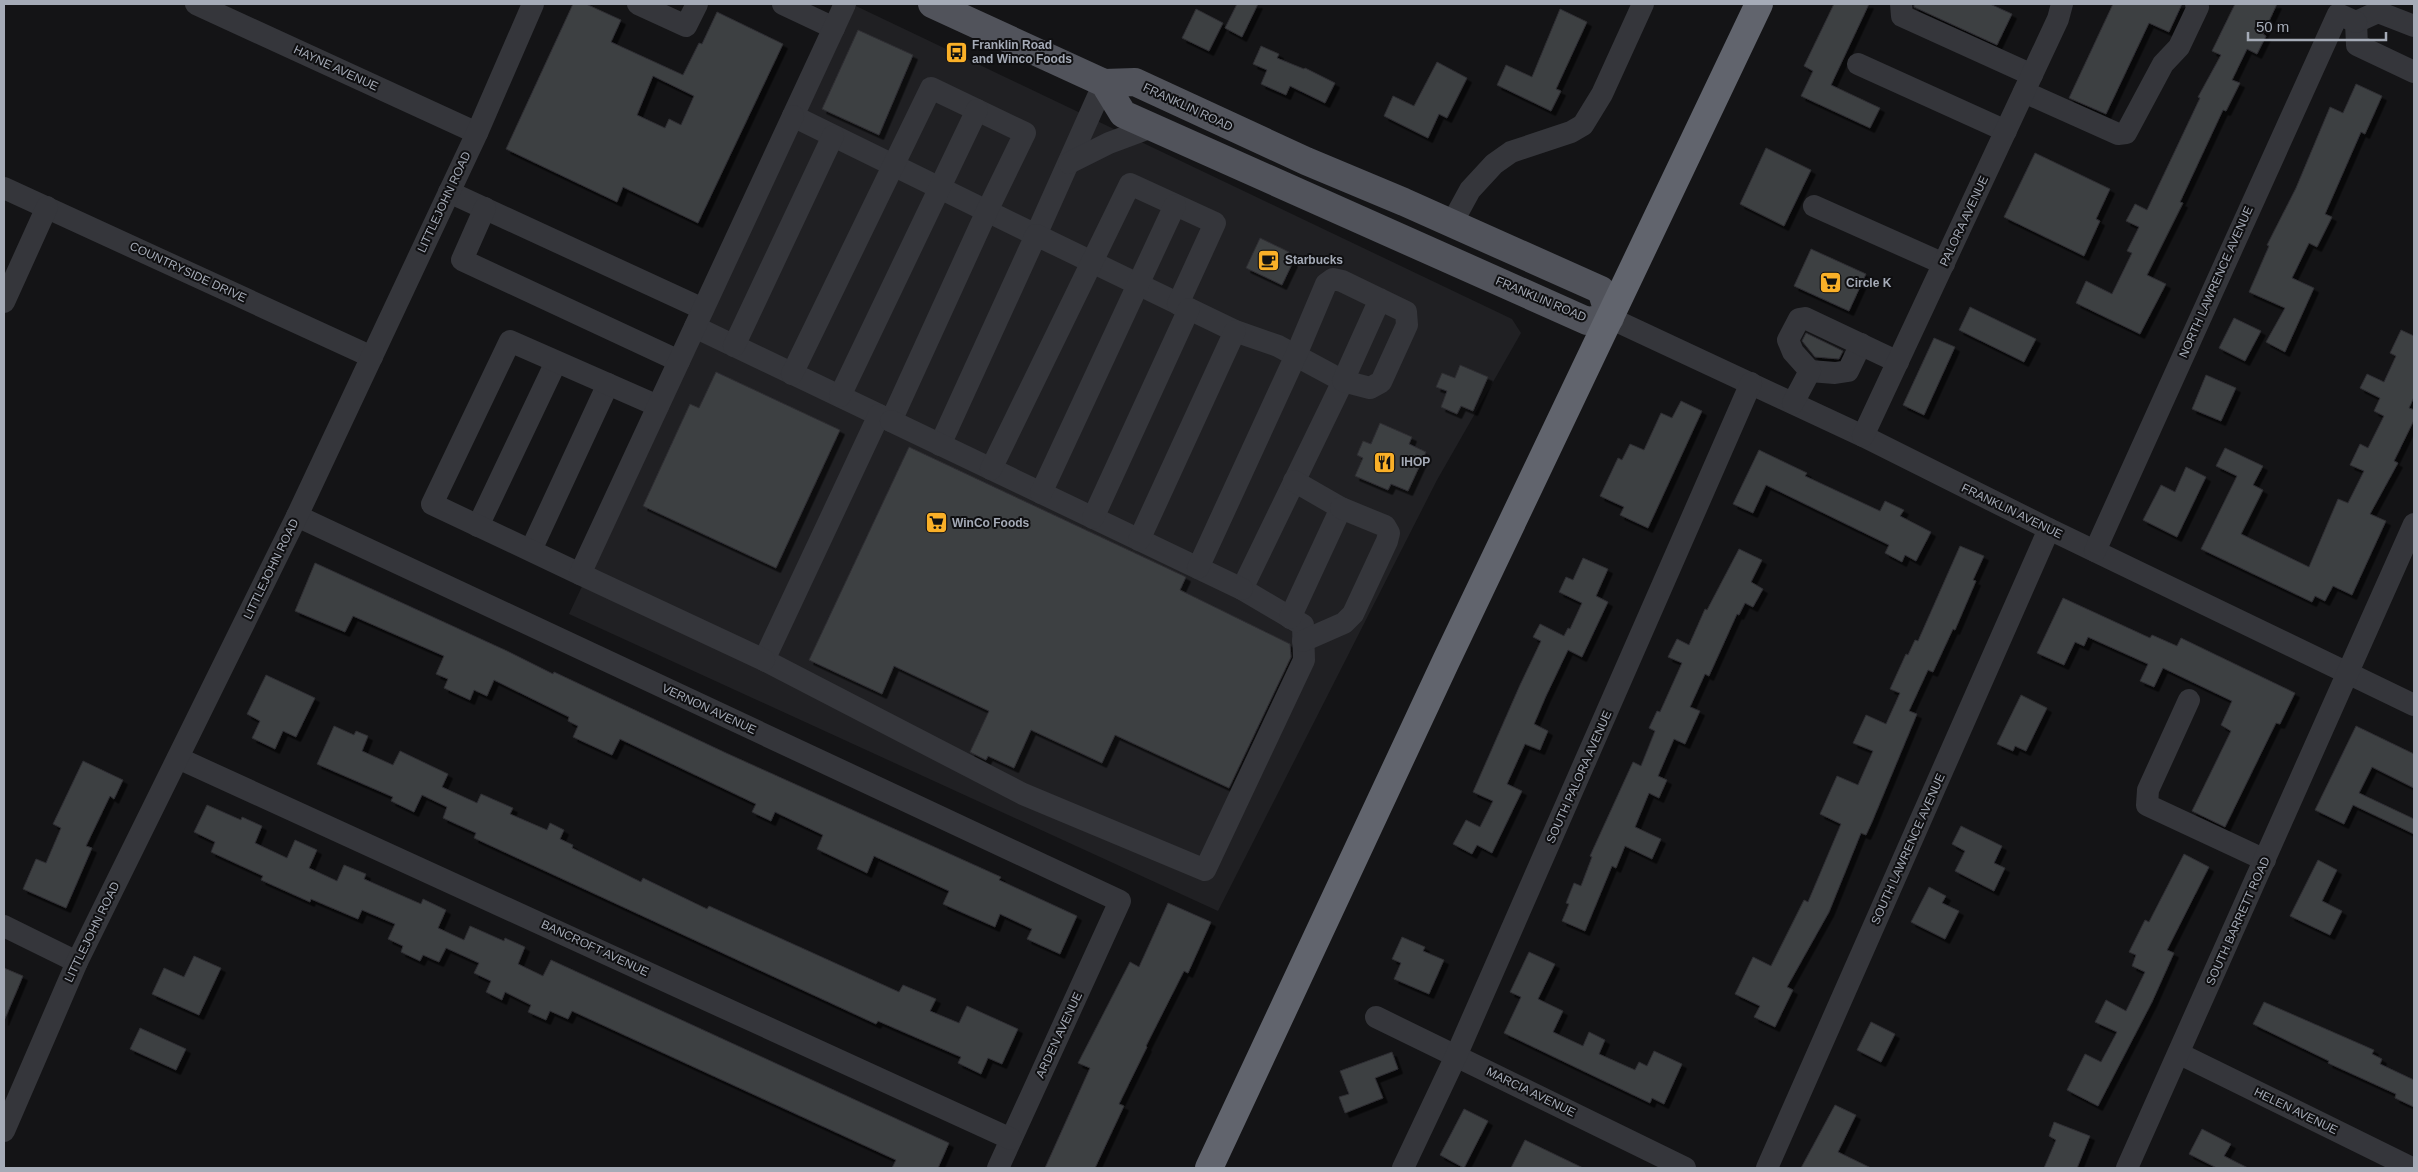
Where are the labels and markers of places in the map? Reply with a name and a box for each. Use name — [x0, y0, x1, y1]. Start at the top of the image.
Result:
place label: Franklin Road and Winco Foods — [972, 38, 1072, 66]
bus stop icon: Franklin Road and Winco Foods — [944, 40, 968, 64]
cafe icon: Starbucks — [1257, 248, 1281, 272]
place label: Starbucks — [1285, 253, 1343, 267]
supermarket icon: Circle K — [1818, 271, 1842, 295]
place label: Circle K — [1846, 276, 1892, 290]
restaurant icon: IHOP — [1373, 450, 1397, 474]
place label: IHOP — [1401, 455, 1430, 469]
supermarket icon: WinCo Foods — [924, 511, 948, 535]
place label: WinCo Foods — [952, 516, 1030, 530]

